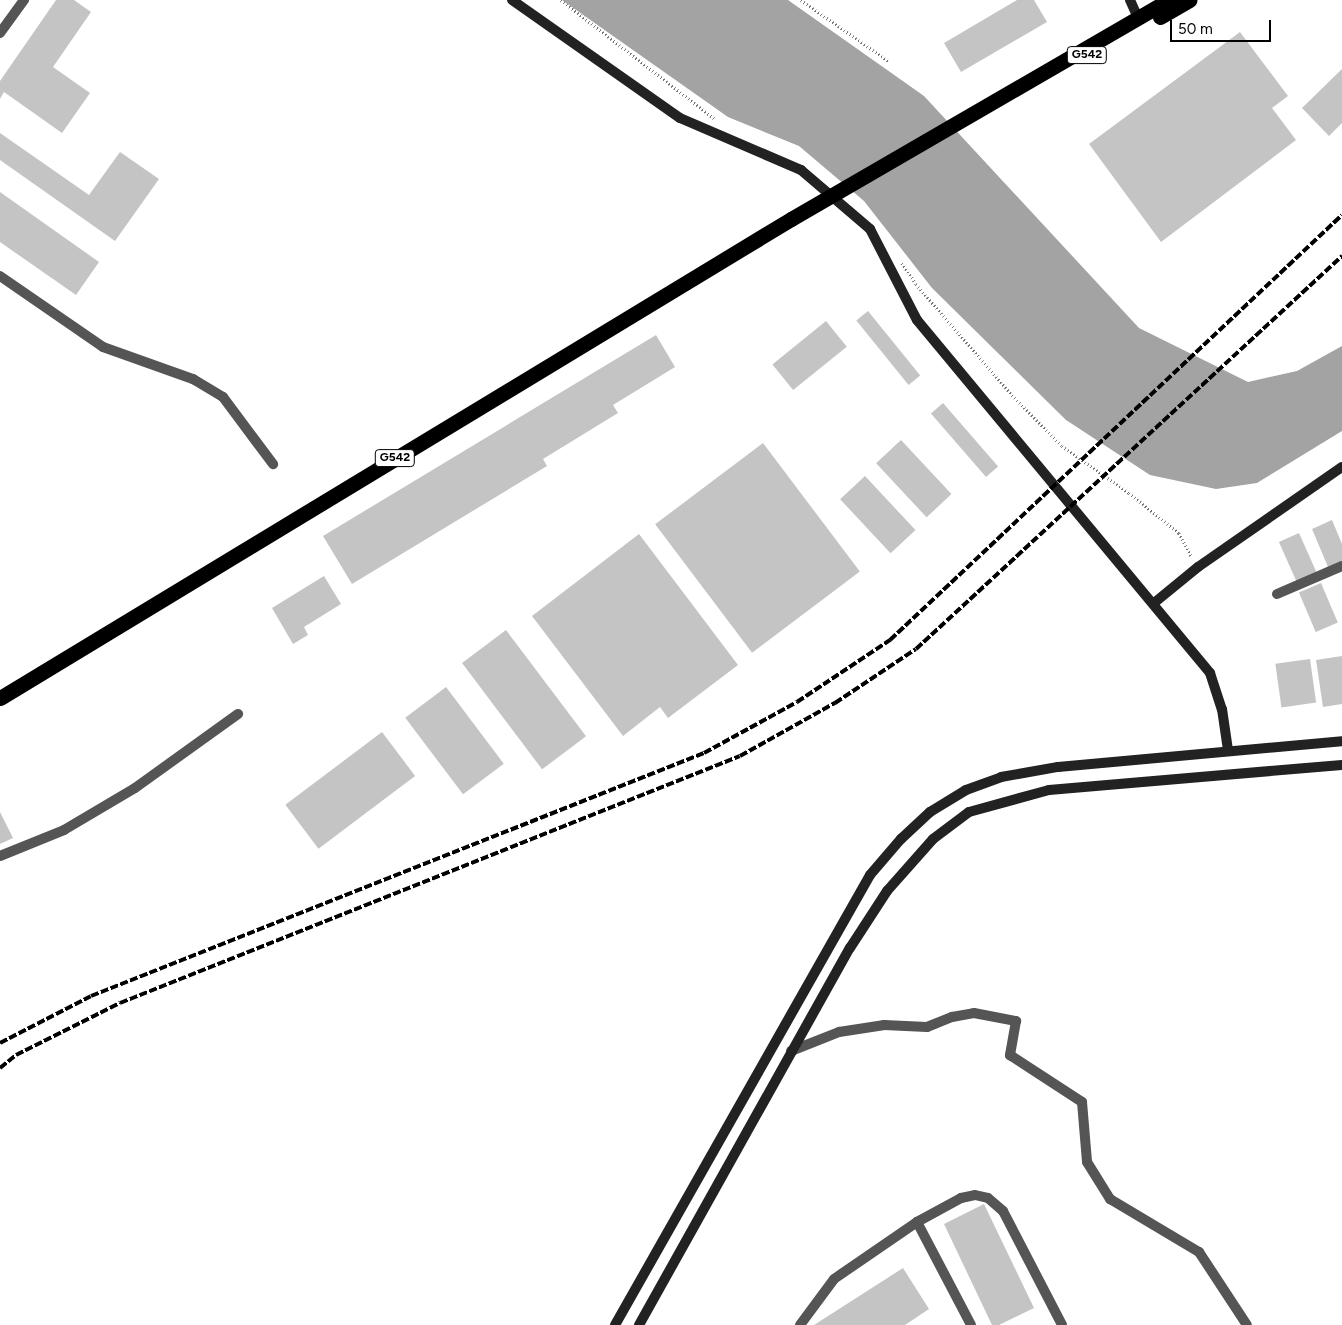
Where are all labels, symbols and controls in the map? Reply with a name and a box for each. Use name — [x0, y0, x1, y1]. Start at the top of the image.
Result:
scale bar — [1172, 10, 1273, 42]
text: 50 m — [1178, 20, 1213, 38]
road number: G542 — [1066, 46, 1108, 64]
road number: G542 — [374, 448, 416, 468]

